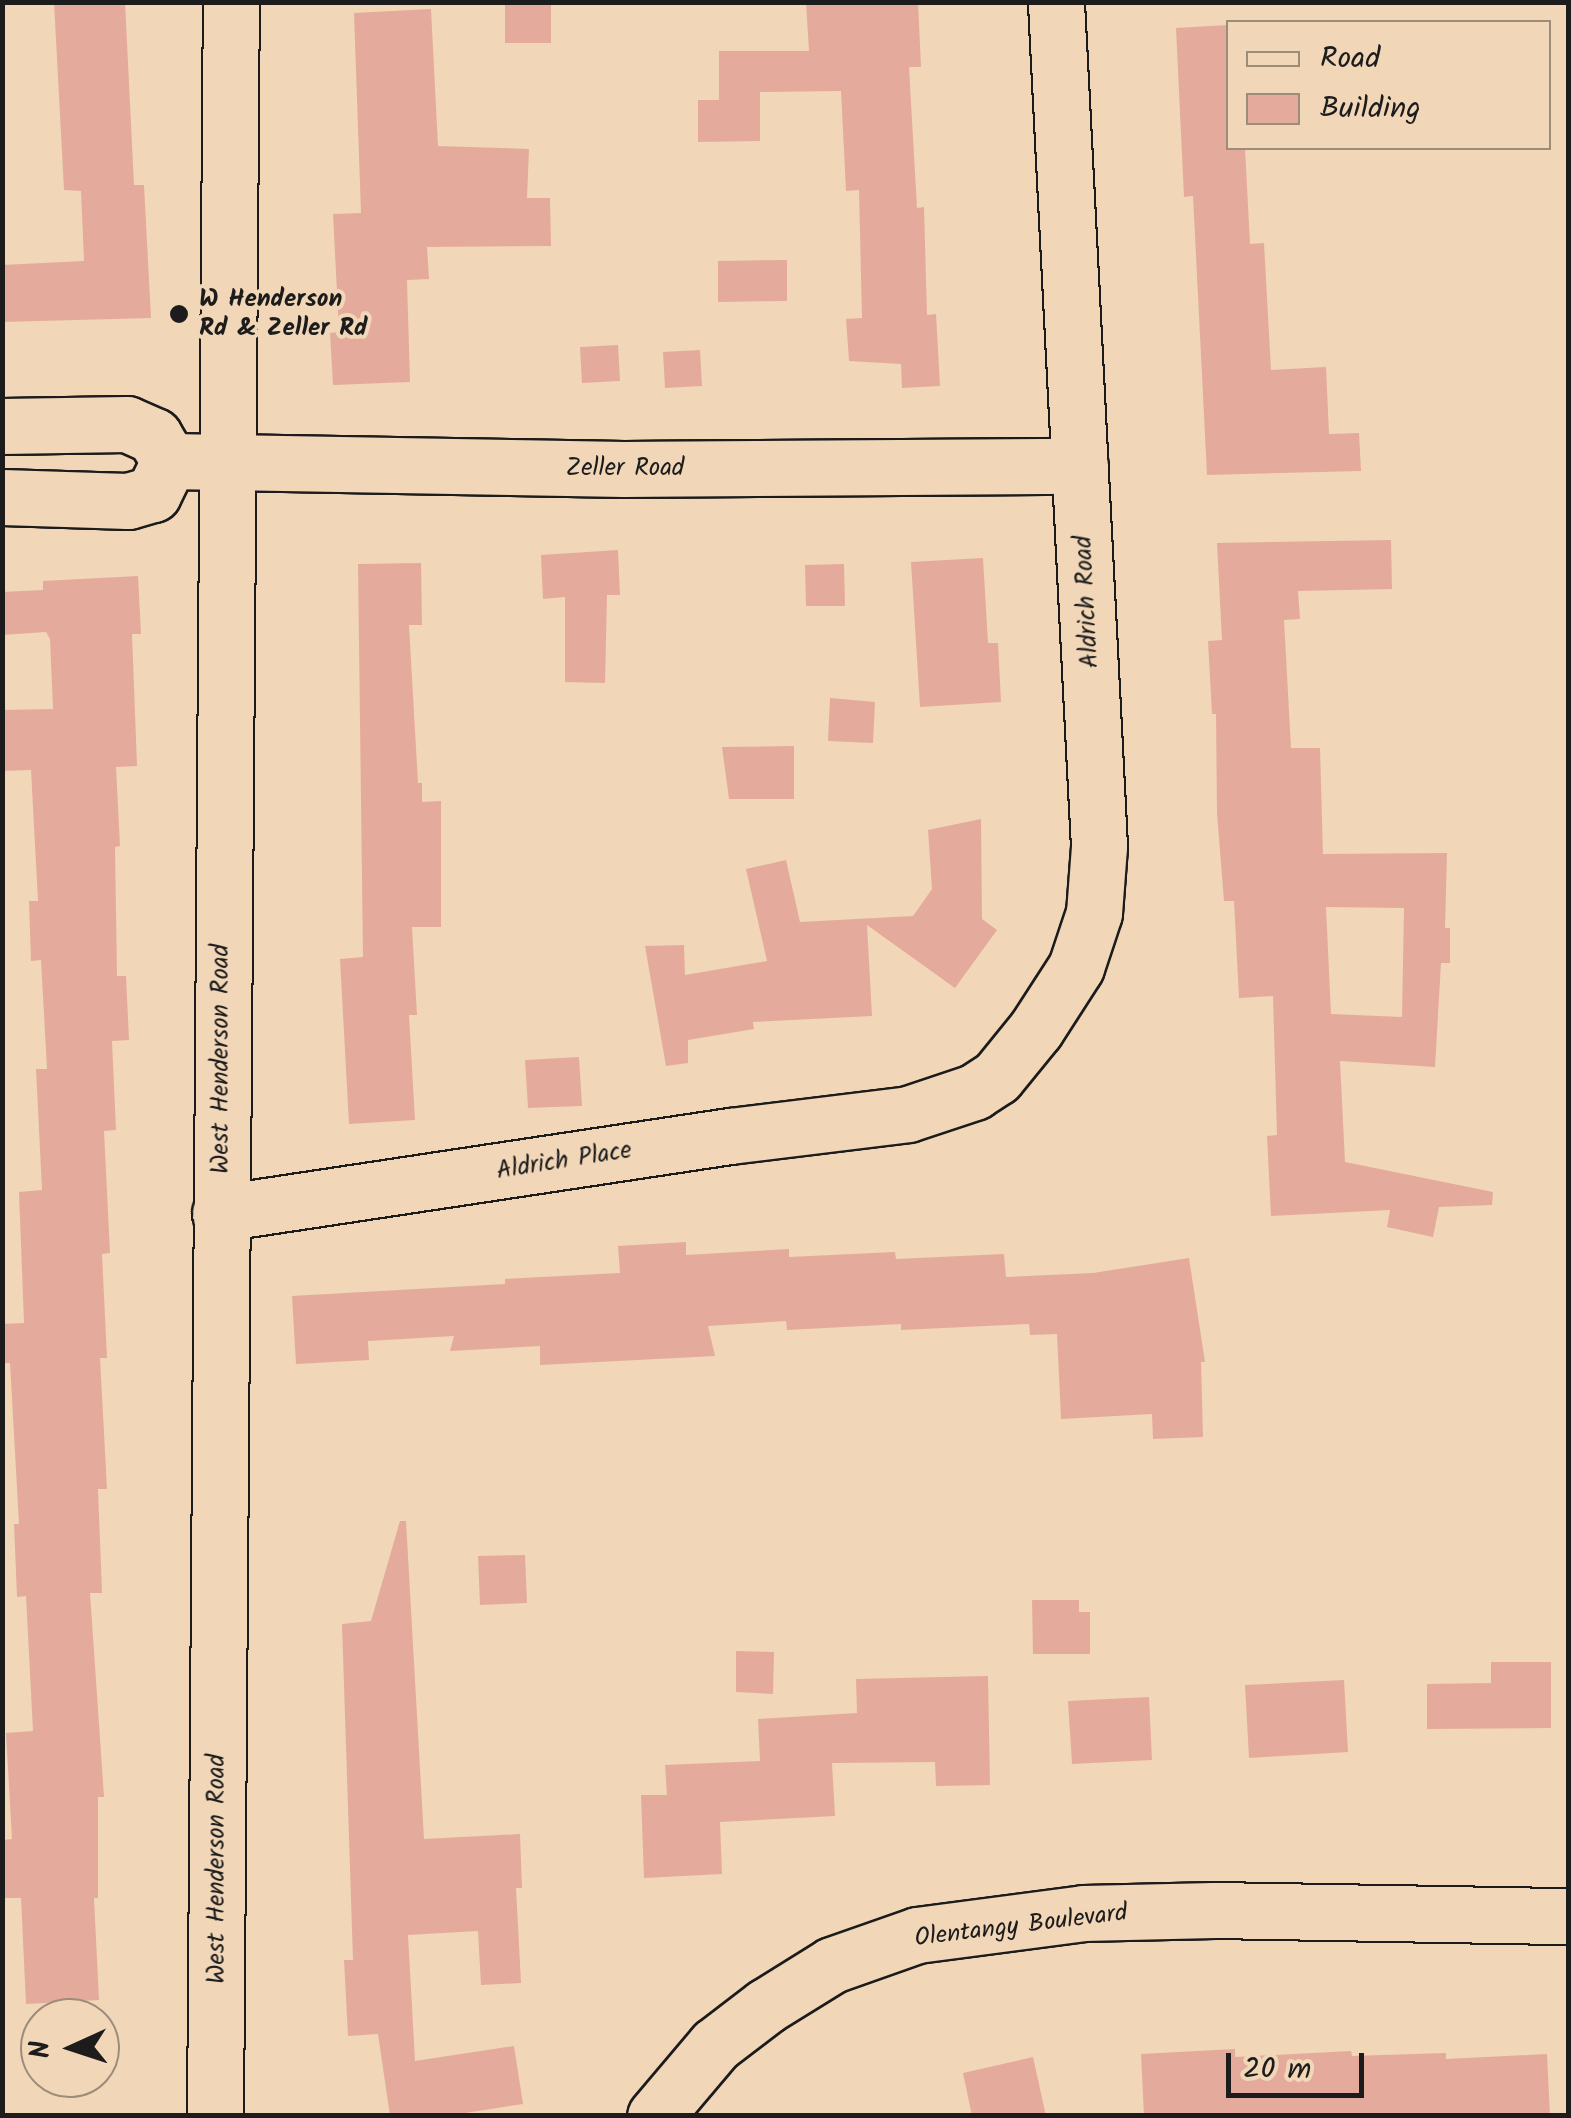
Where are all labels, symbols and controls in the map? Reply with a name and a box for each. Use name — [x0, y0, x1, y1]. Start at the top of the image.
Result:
legend — [1226, 20, 1551, 150]
text: Road — [1320, 35, 1380, 83]
text: Building — [1320, 85, 1420, 133]
place label: W Henderson Rd & Zeller Rd — [199, 285, 367, 344]
marker: W Henderson Rd & Zeller Rd — [168, 303, 190, 325]
street label: Zeller Road — [566, 453, 684, 483]
street label: Aldrich Road — [1069, 535, 1105, 669]
street label: West Henderson Road — [206, 944, 236, 1174]
street label: Aldrich Place — [494, 1136, 634, 1186]
street label: West Henderson Road — [202, 1754, 232, 1984]
street label: Olentangy Boulevard — [913, 1898, 1129, 1954]
north arrow — [20, 1998, 120, 2098]
scale bar — [1231, 2033, 1368, 2095]
text: N — [19, 2039, 64, 2060]
text: 20 m — [1243, 2046, 1311, 2094]

